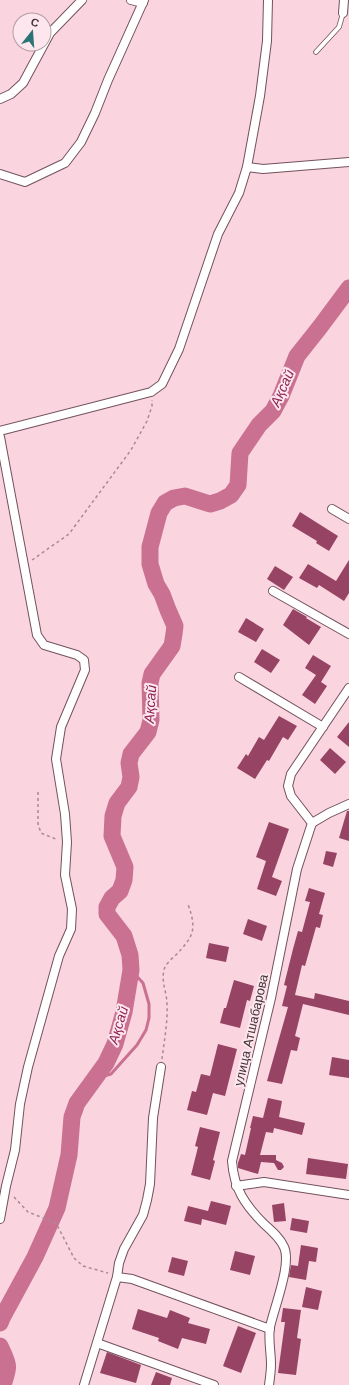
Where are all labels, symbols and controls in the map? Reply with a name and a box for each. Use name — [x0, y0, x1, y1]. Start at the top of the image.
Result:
north arrow — [12, 12, 52, 52]
text: С — [29, 16, 41, 29]
water label: Ақсай — [266, 367, 297, 410]
water label: Ақсай — [141, 684, 159, 725]
street label: улица Атшабарова — [231, 972, 271, 1087]
water label: Ақсай — [104, 1004, 131, 1047]

